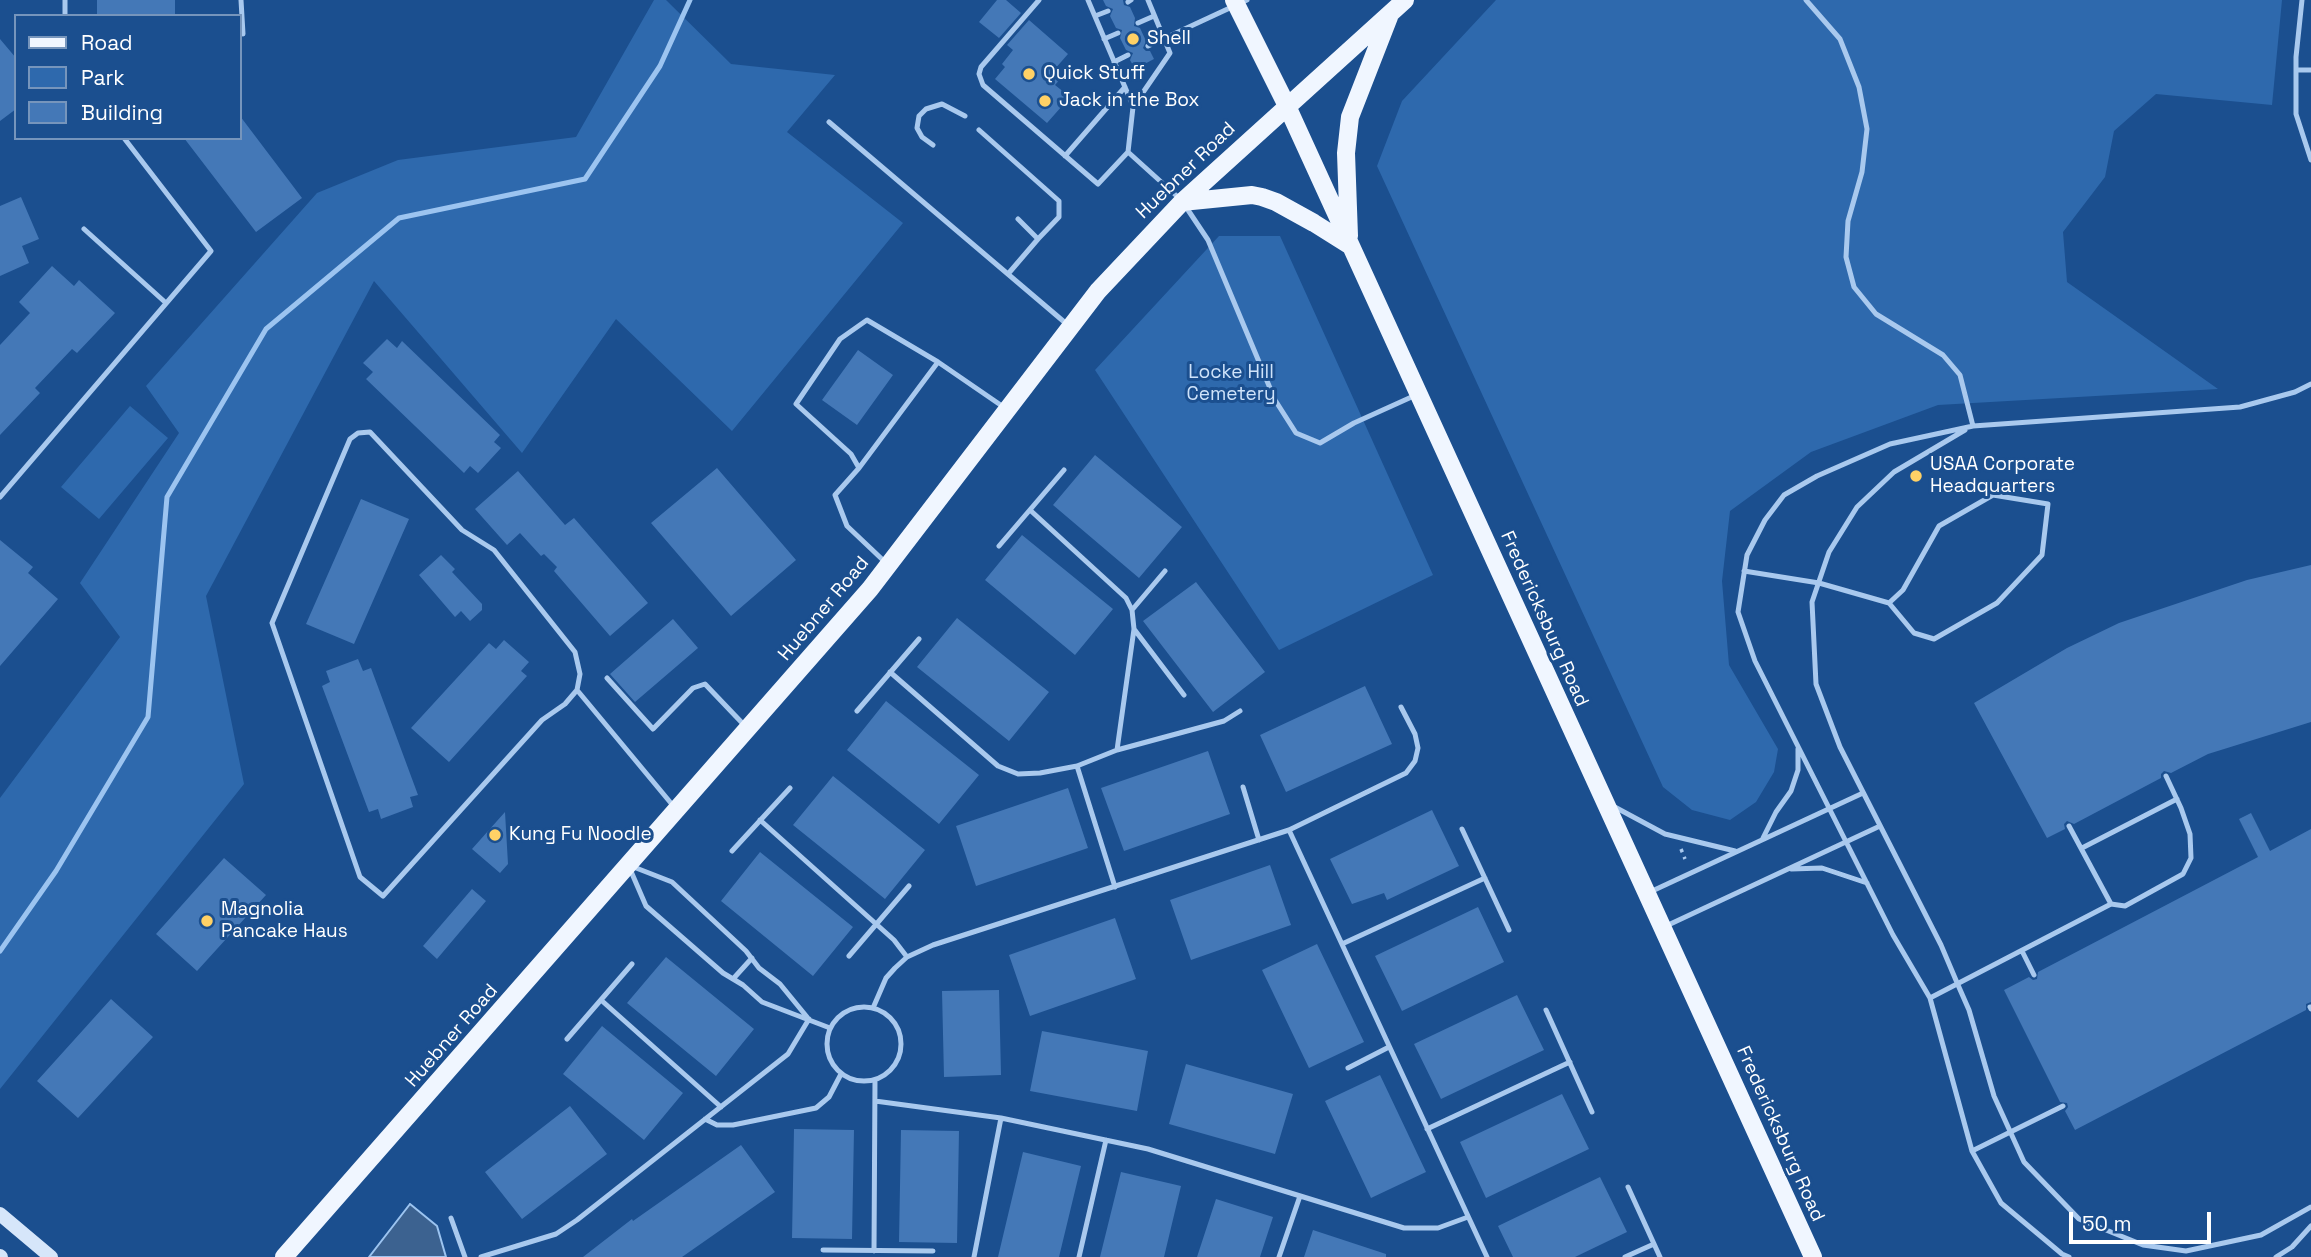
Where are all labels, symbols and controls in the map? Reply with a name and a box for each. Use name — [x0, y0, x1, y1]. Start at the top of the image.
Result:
legend — [14, 14, 242, 140]
place label: Shell — [1147, 28, 1191, 50]
text: Road — [81, 29, 133, 56]
marker: Shell — [1125, 31, 1141, 47]
place label: Quick Stuff — [1043, 63, 1145, 85]
text: Park — [81, 64, 125, 91]
marker: Quick Stuff — [1021, 66, 1037, 82]
place label: Jack in the Box — [1059, 90, 1200, 112]
marker: Jack in the Box — [1037, 93, 1053, 109]
text: Building — [81, 99, 163, 126]
street label: Huebner Road — [1132, 118, 1240, 224]
park label: Locke Hill Cemetery — [1186, 362, 1276, 406]
place label: USAA Corporate Headquarters — [1930, 454, 2075, 498]
marker: USAA Corporate Headquarters — [1908, 468, 1924, 484]
street label: Fredericksburg Road — [1495, 528, 1593, 710]
street label: Huebner Road — [774, 552, 874, 666]
place label: Kung Fu Noodle — [509, 824, 652, 846]
marker: Kung Fu Noodle — [487, 827, 503, 843]
place label: Magnolia Pancake Haus — [221, 899, 348, 943]
marker: Magnolia Pancake Haus — [199, 913, 215, 929]
street label: Huebner Road — [401, 980, 503, 1092]
street label: Fredericksburg Road — [1731, 1043, 1829, 1225]
scale bar — [2073, 1198, 2215, 1242]
text: 50 m — [2082, 1210, 2132, 1237]

